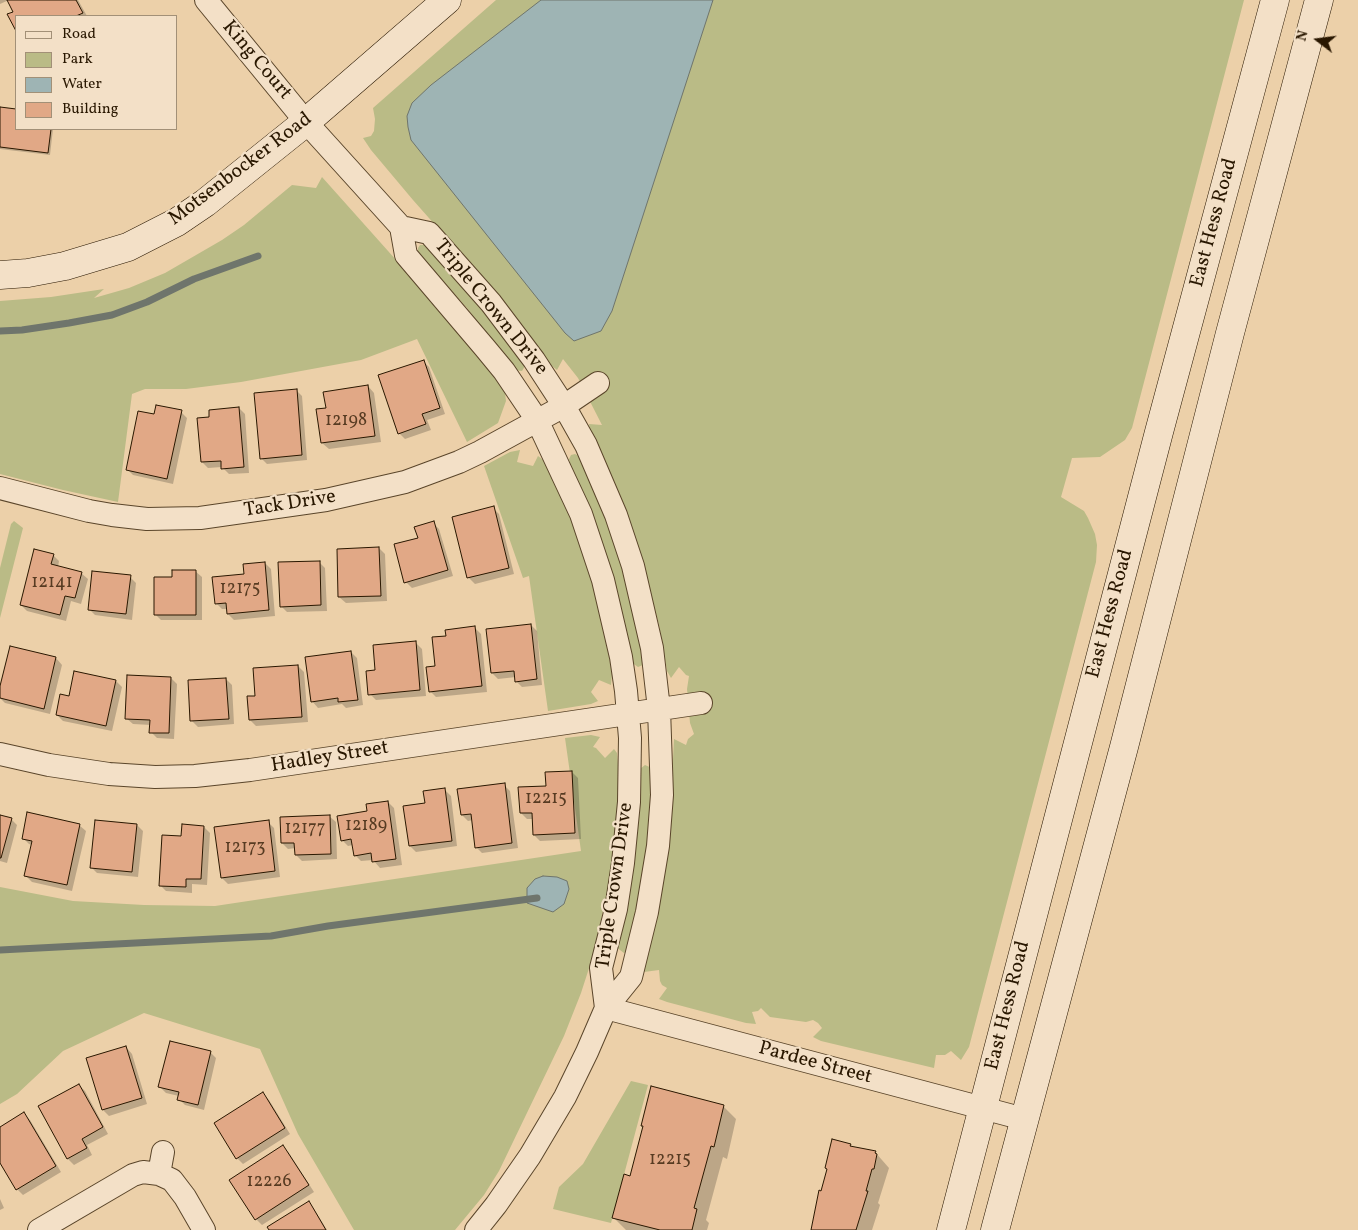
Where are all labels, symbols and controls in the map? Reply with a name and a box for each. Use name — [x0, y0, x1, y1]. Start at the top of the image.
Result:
legend — [15, 15, 178, 130]
north arrow — [1293, 15, 1343, 65]
street label: King Court — [216, 16, 296, 106]
text: Road — [62, 24, 96, 45]
text: N — [1293, 29, 1314, 43]
text: Park — [62, 49, 93, 70]
text: Water — [62, 74, 102, 95]
text: Building — [62, 99, 118, 120]
street label: Motsenbocker Road — [164, 108, 318, 232]
street label: East Hess Road — [1186, 156, 1244, 290]
street label: Triple Crown Drive — [428, 235, 552, 381]
house number: 12198 — [325, 411, 367, 433]
street label: Tack Drive — [242, 486, 338, 524]
street label: East Hess Road — [1082, 547, 1140, 681]
house number: 12141 — [31, 573, 73, 595]
house number: 12175 — [219, 579, 261, 601]
street label: Hadley Street — [269, 737, 391, 779]
house number: 12215 — [525, 789, 567, 811]
street label: Triple Crown Drive — [592, 801, 640, 971]
house number: 12189 — [345, 816, 387, 838]
house number: 12177 — [284, 819, 326, 841]
house number: 12173 — [224, 838, 266, 860]
street label: East Hess Road — [981, 939, 1037, 1073]
street label: Pardee Street — [756, 1037, 874, 1091]
house number: 12215 — [649, 1150, 691, 1172]
house number: 12226 — [246, 1172, 292, 1194]

